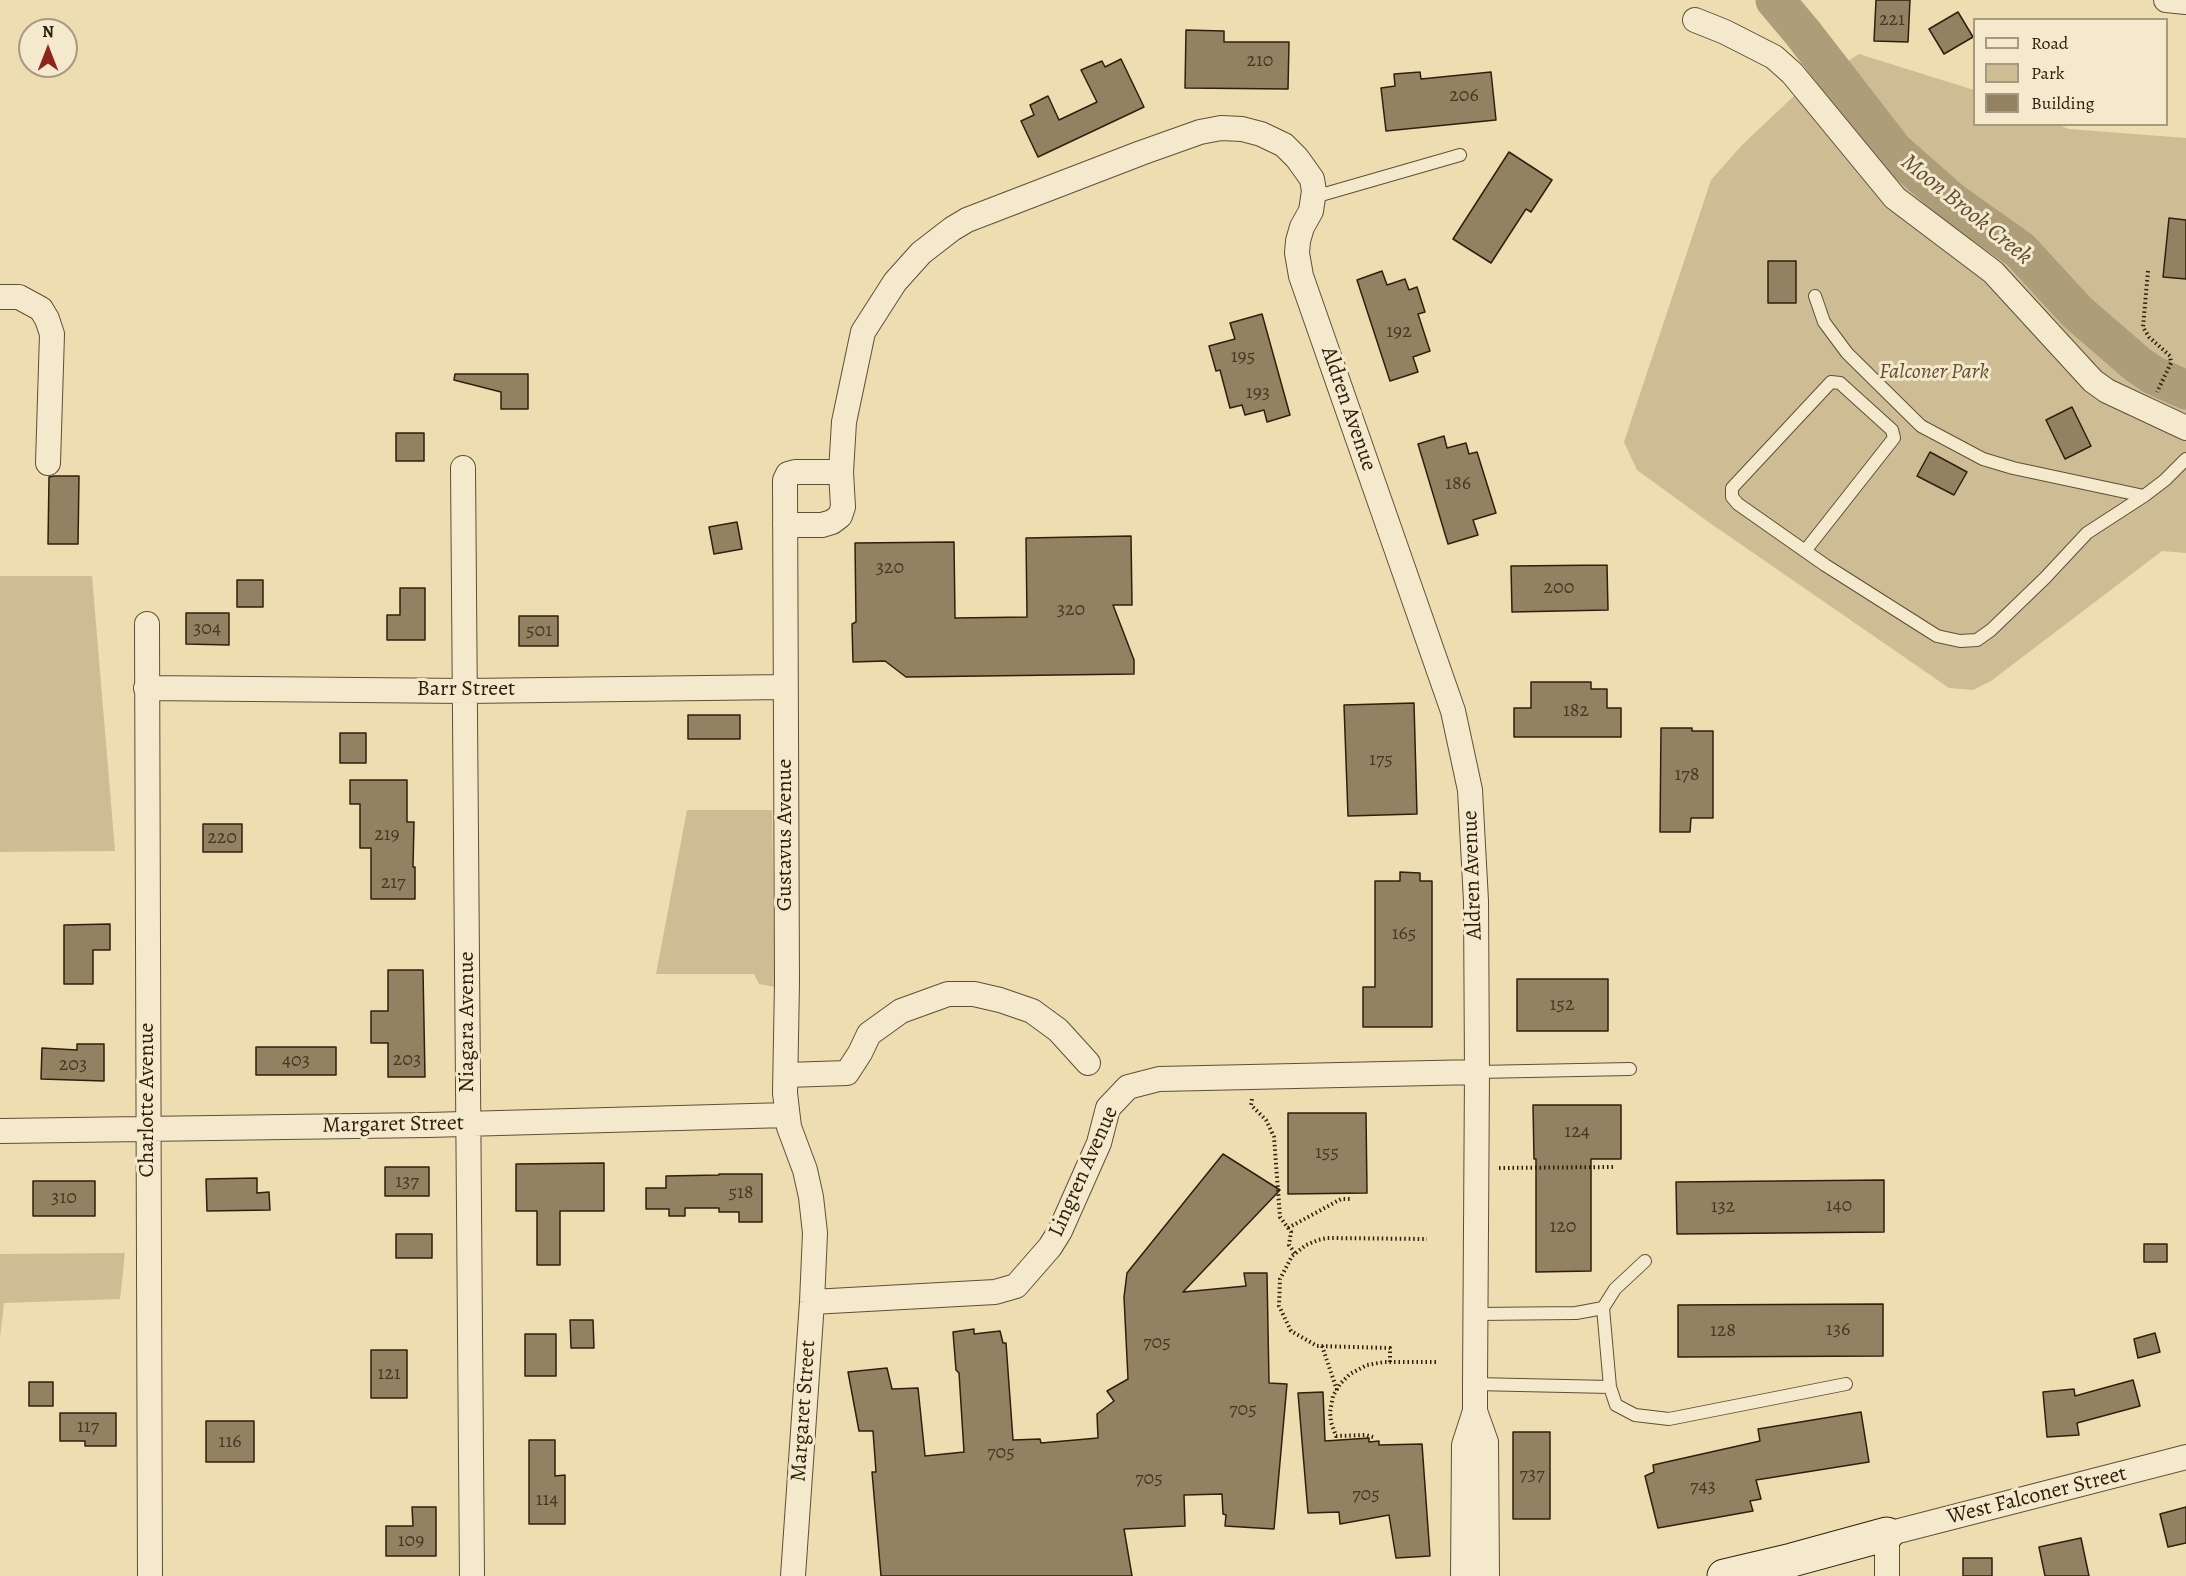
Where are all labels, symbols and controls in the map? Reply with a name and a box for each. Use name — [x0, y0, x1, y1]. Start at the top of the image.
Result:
house number: 221 — [1879, 8, 1905, 32]
north arrow — [18, 18, 78, 78]
legend — [1973, 18, 2168, 126]
text: N — [42, 21, 54, 43]
text: Road — [2031, 31, 2068, 55]
house number: 210 — [1247, 49, 1273, 73]
text: Park — [2031, 61, 2065, 85]
house number: 206 — [1449, 84, 1479, 108]
text: Building — [2031, 91, 2095, 115]
water label: Moon Brook Creek — [1895, 148, 2037, 272]
house number: 192 — [1386, 320, 1412, 344]
street label: Aldren Avenue — [1314, 343, 1382, 475]
house number: 195 — [1231, 345, 1255, 369]
park label: Falconer Park — [1879, 360, 1989, 386]
house number: 193 — [1246, 381, 1270, 405]
house number: 186 — [1445, 472, 1471, 496]
house number: 320 — [876, 556, 904, 580]
house number: 200 — [1544, 576, 1574, 600]
house number: 320 — [1057, 598, 1085, 622]
house number: 304 — [193, 617, 221, 641]
house number: 501 — [526, 619, 552, 643]
street label: Barr Street — [417, 677, 515, 703]
house number: 182 — [1563, 699, 1589, 723]
house number: 175 — [1369, 748, 1393, 772]
street label: Gustavus Avenue — [773, 759, 799, 911]
house number: 178 — [1675, 763, 1699, 787]
street label: Aldren Avenue — [1458, 810, 1488, 940]
house number: 219 — [374, 823, 400, 847]
house number: 220 — [207, 826, 237, 850]
house number: 217 — [381, 871, 405, 895]
house number: 165 — [1392, 922, 1416, 946]
street label: Niagara Avenue — [455, 951, 481, 1093]
house number: 152 — [1550, 993, 1574, 1017]
street label: Charlotte Avenue — [135, 1023, 161, 1177]
house number: 203 — [393, 1048, 421, 1072]
house number: 403 — [282, 1049, 310, 1073]
house number: 203 — [59, 1053, 87, 1077]
street label: Lingren Avenue — [1043, 1102, 1125, 1242]
street label: Margaret Street — [322, 1111, 464, 1139]
house number: 124 — [1564, 1120, 1590, 1144]
house number: 155 — [1315, 1141, 1339, 1165]
house number: 137 — [395, 1170, 419, 1194]
house number: 518 — [728, 1181, 754, 1205]
house number: 310 — [51, 1186, 77, 1210]
house number: 140 — [1826, 1194, 1852, 1218]
house number: 132 — [1711, 1195, 1735, 1219]
house number: 120 — [1550, 1215, 1576, 1239]
house number: 136 — [1826, 1318, 1850, 1342]
house number: 128 — [1710, 1319, 1736, 1343]
house number: 705 — [1143, 1331, 1171, 1355]
street label: Margaret Street — [786, 1339, 822, 1483]
house number: 121 — [377, 1362, 401, 1386]
house number: 705 — [1229, 1398, 1257, 1422]
house number: 117 — [77, 1415, 99, 1439]
house number: 116 — [219, 1430, 241, 1454]
house number: 705 — [987, 1441, 1015, 1465]
street label: West Falconer Street — [1945, 1461, 2129, 1531]
house number: 737 — [1519, 1463, 1545, 1487]
house number: 705 — [1135, 1467, 1163, 1491]
house number: 743 — [1690, 1475, 1716, 1499]
house number: 705 — [1352, 1483, 1380, 1507]
house number: 114 — [536, 1488, 558, 1512]
house number: 109 — [398, 1529, 424, 1553]

